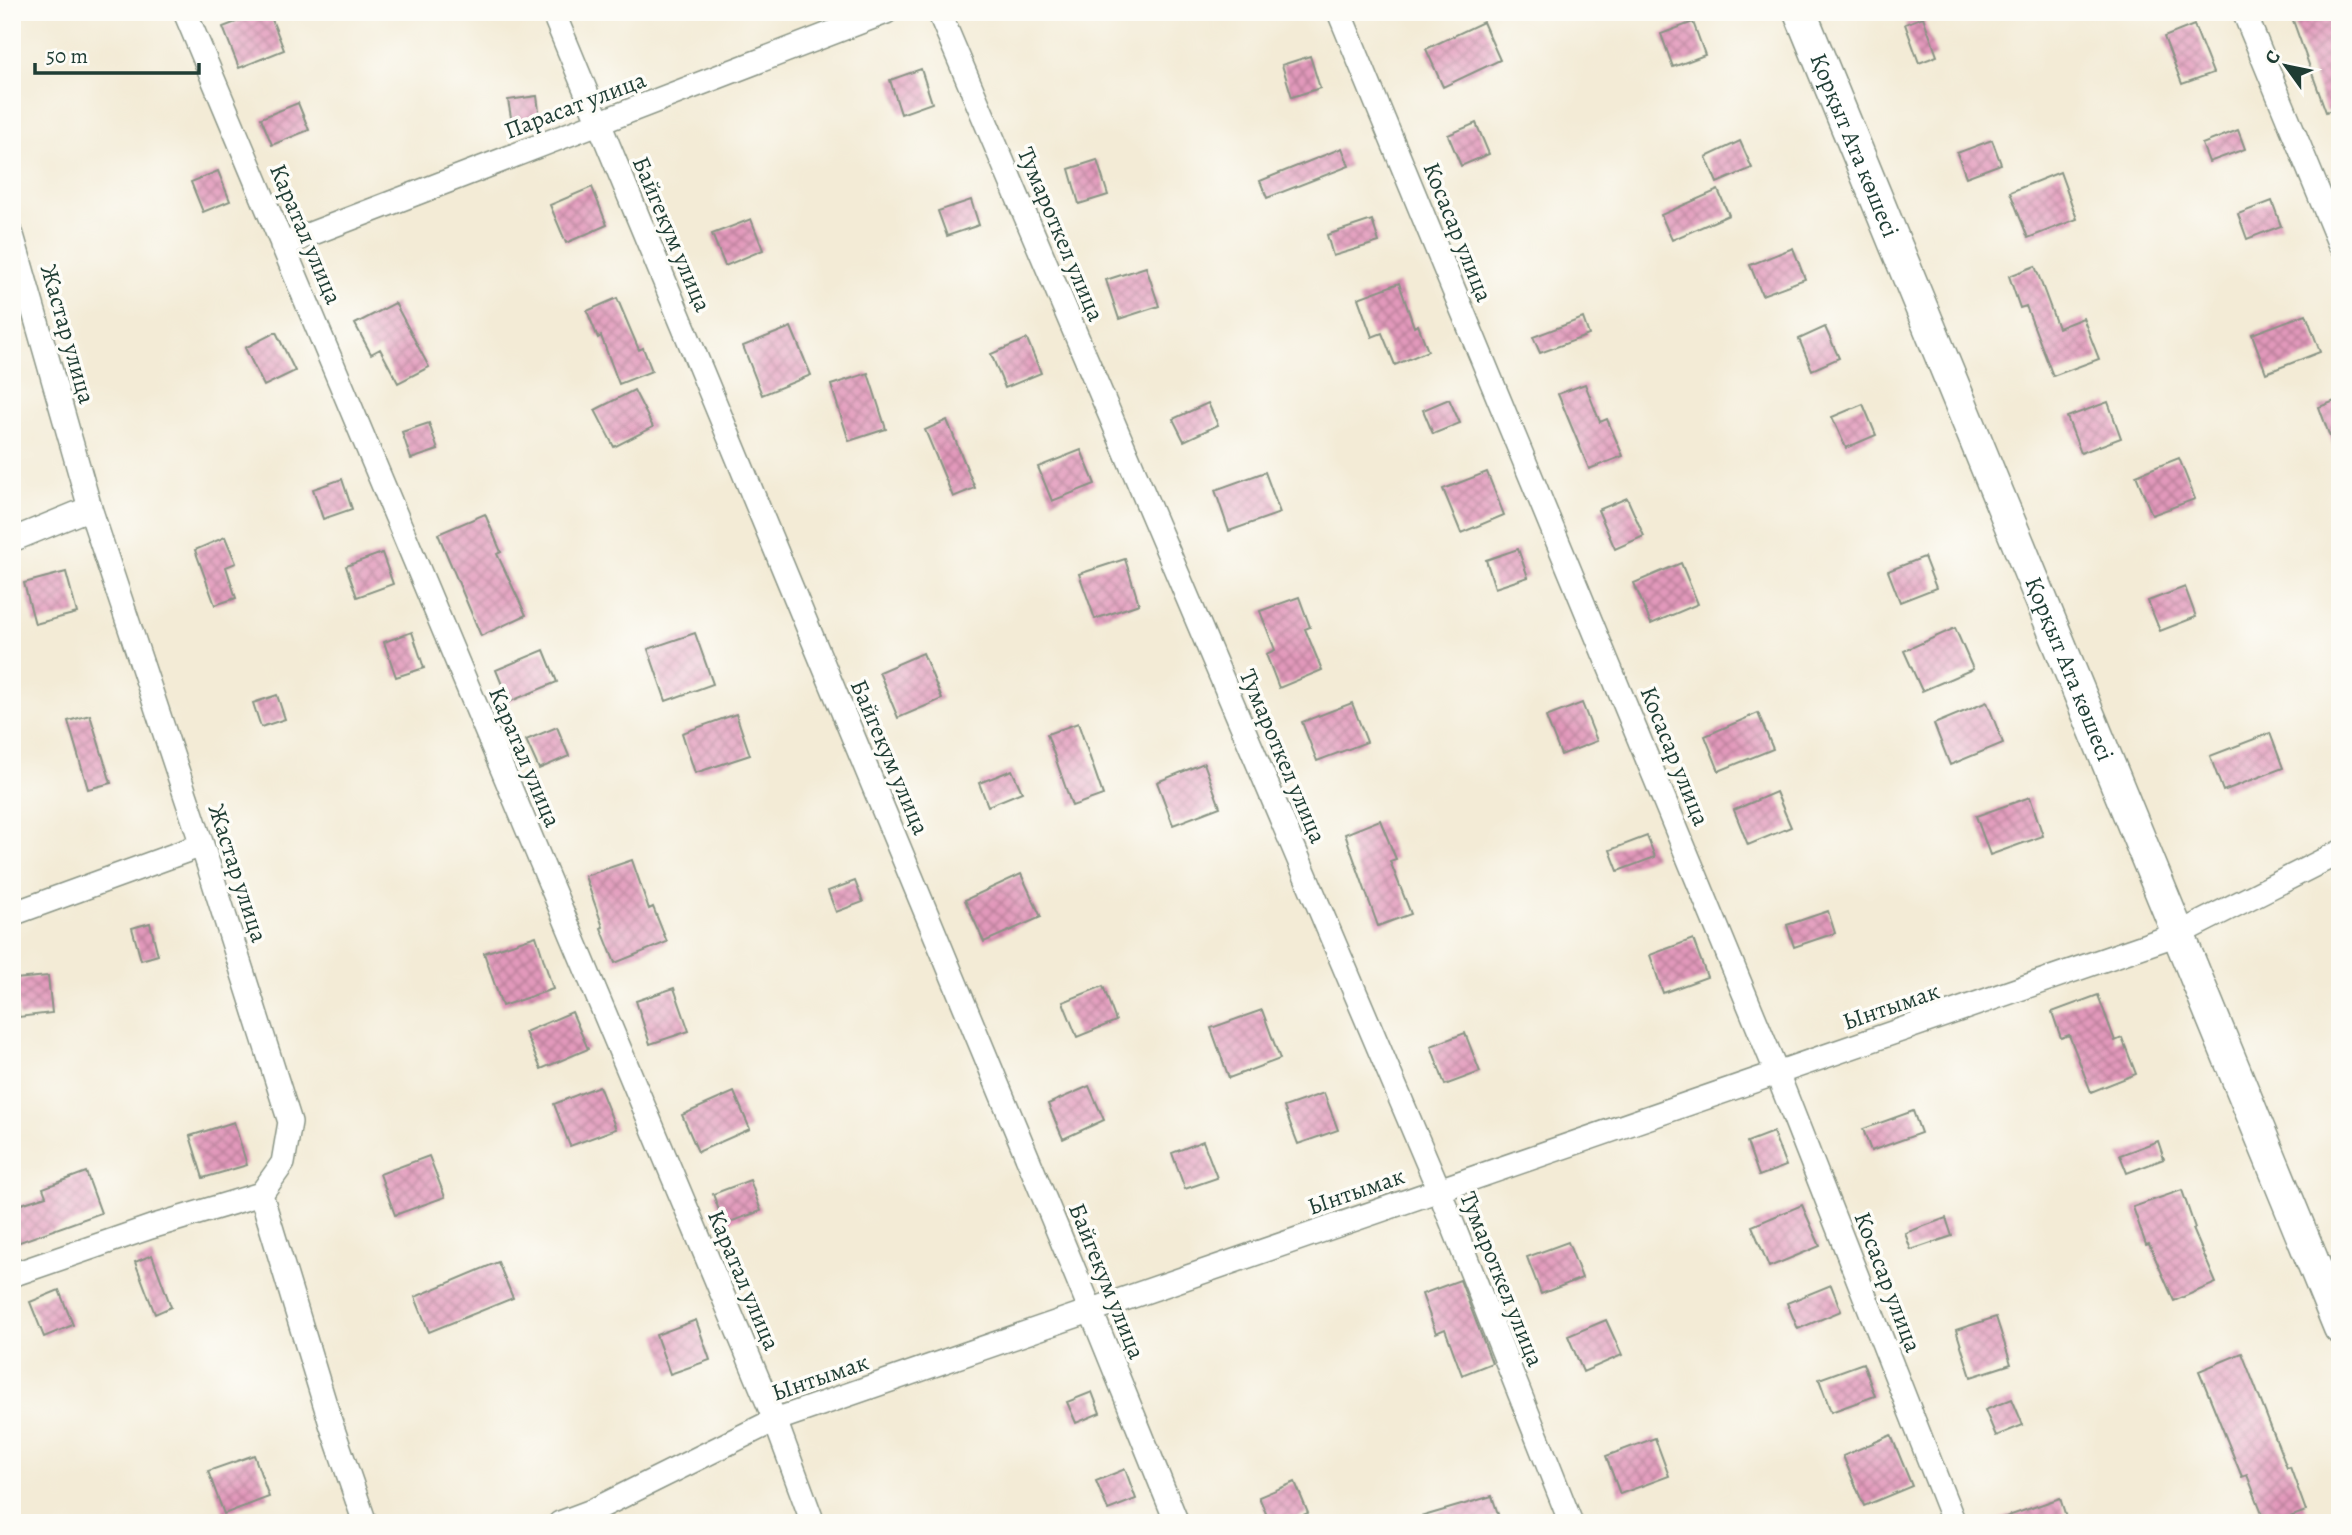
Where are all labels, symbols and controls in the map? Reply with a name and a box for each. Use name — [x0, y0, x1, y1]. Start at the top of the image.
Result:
scale bar — [35, 32, 200, 76]
north arrow — [2250, 32, 2320, 102]
text: 50 m — [46, 42, 88, 70]
text: С — [2258, 45, 2287, 69]
street label: Қорқыт Ата көшесі — [1803, 48, 1907, 242]
street label: Парасат улица — [500, 63, 650, 147]
street label: Тумароткел улица — [1010, 142, 1112, 326]
street label: Байгекум улица — [625, 151, 719, 317]
street label: Косасар улица — [1415, 157, 1501, 307]
street label: Каратал улица — [262, 159, 350, 309]
street label: Жастар улица — [33, 261, 103, 407]
street label: Қорқыт Ата көшесі — [2017, 572, 2122, 766]
street label: Тумароткел улица — [1232, 664, 1334, 848]
street label: Байгекум улица — [843, 674, 937, 840]
street label: Косасар улица — [1632, 681, 1718, 831]
street label: Каратал улица — [481, 682, 569, 832]
street label: Жастар улица — [201, 800, 275, 946]
street label: Ынтымак — [1838, 975, 1944, 1037]
street label: Ынтымак — [1303, 1160, 1409, 1222]
street label: Тумароткел улица — [1452, 1187, 1552, 1371]
street label: Байгекум улица — [1061, 1198, 1153, 1364]
street label: Каратал улица — [700, 1205, 788, 1355]
street label: Косасар улица — [1847, 1207, 1929, 1357]
street label: Ынтымак — [767, 1346, 873, 1408]

